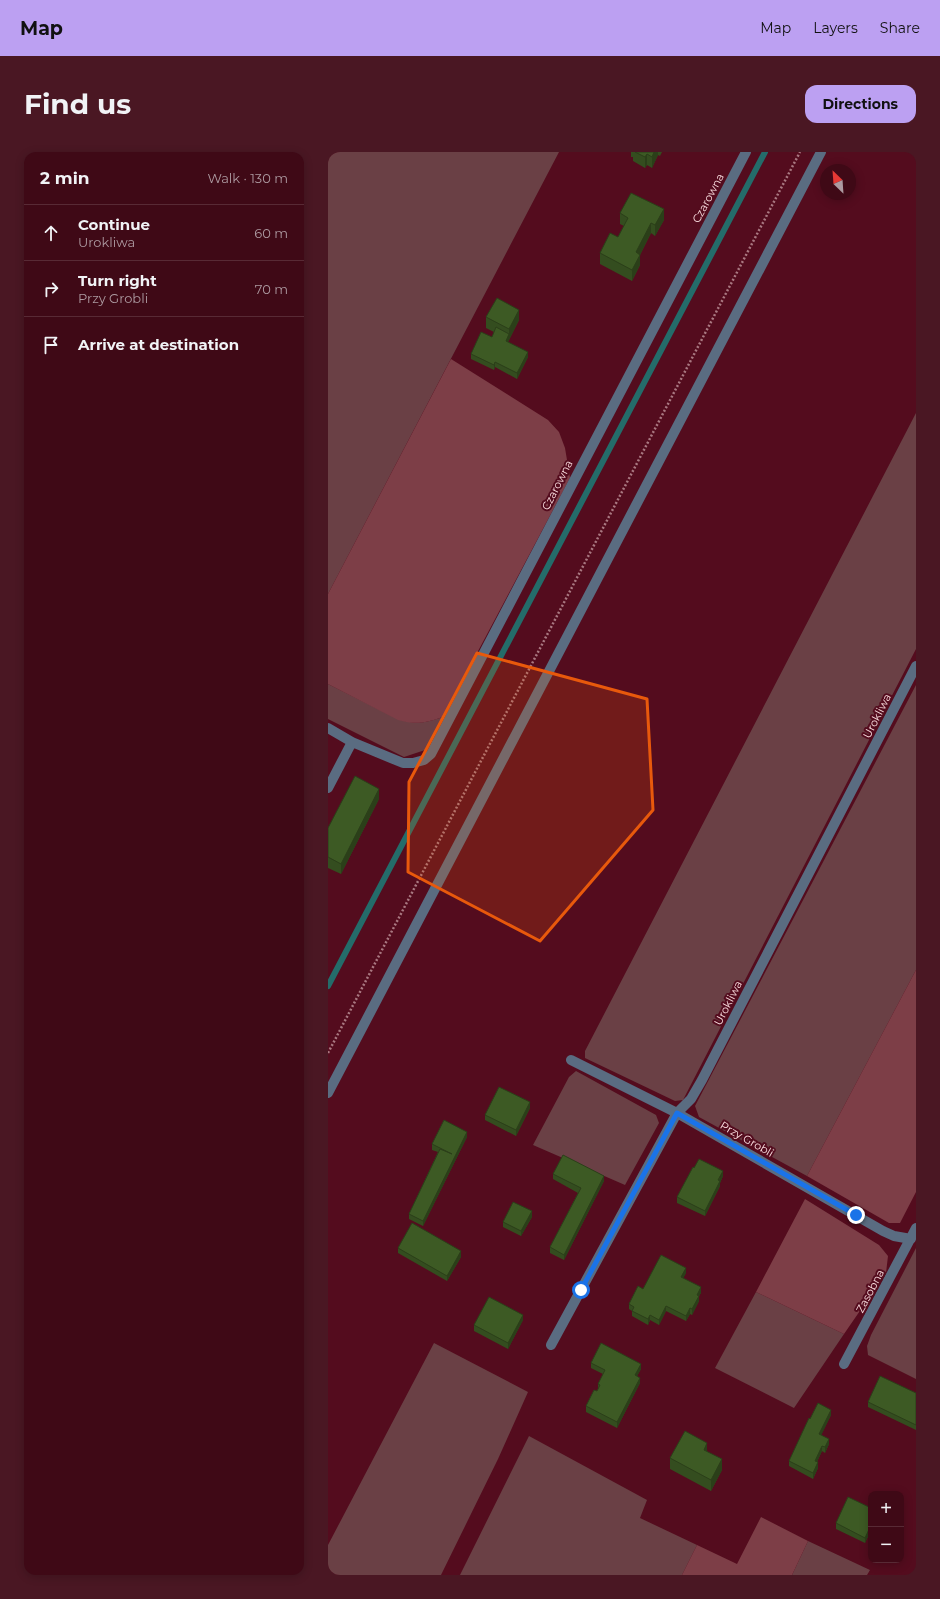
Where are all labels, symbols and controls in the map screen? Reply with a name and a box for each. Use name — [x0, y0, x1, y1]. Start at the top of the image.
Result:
text: Map — [20, 17, 63, 40]
text: Map — [760, 19, 791, 37]
text: Layers — [813, 19, 858, 37]
text: Share — [880, 19, 920, 37]
button: Directions — [805, 85, 916, 123]
text: Find us — [24, 87, 131, 121]
north arrow — [820, 164, 856, 200]
text: 2 min — [40, 168, 90, 188]
text: Walk · 130 m — [207, 170, 288, 186]
street label: Czarowna — [689, 171, 727, 225]
text: Continue — [78, 215, 150, 234]
icon: ahead — [40, 222, 62, 244]
text: 60 m — [254, 225, 288, 241]
text: Urokliwa — [78, 234, 135, 250]
text: Turn right — [78, 271, 157, 290]
icon: right — [40, 278, 62, 300]
text: 70 m — [255, 281, 288, 297]
text: Przy Grobli — [78, 290, 148, 306]
icon: arrive — [40, 334, 62, 356]
text: Arrive at destination — [78, 335, 239, 354]
street label: Czarowna — [538, 458, 576, 512]
street label: Urokliwa — [860, 691, 894, 741]
street label: Urokliwa — [711, 978, 745, 1028]
street label: Przy Grobli — [718, 1118, 776, 1160]
route end — [847, 1206, 865, 1224]
street label: Zasobna — [853, 1267, 887, 1315]
route start — [572, 1281, 590, 1299]
map controls — [868, 1491, 904, 1563]
button: + — [868, 1491, 904, 1527]
button: − — [868, 1527, 904, 1563]

